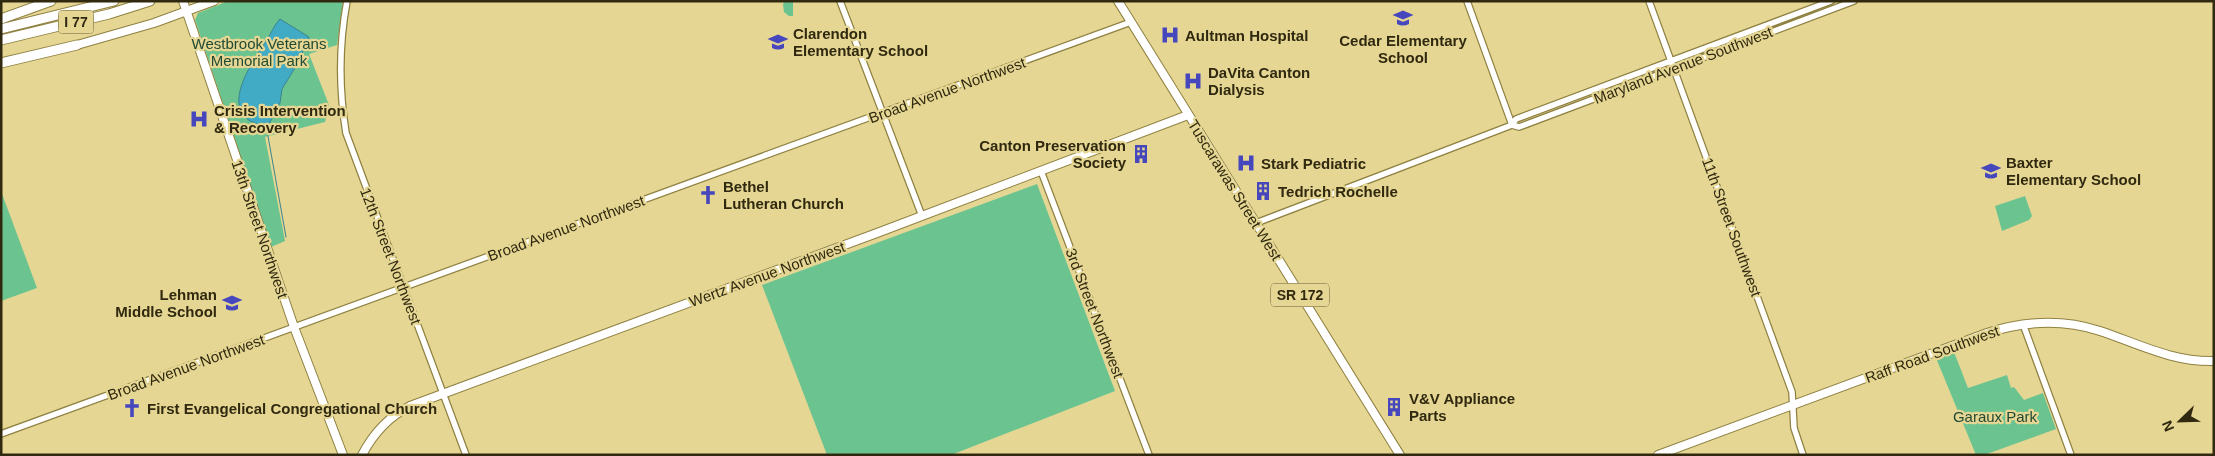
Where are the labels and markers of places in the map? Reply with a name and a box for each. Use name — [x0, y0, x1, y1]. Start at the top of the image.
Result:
school or university icon: Cedar Elementary School — [1392, 7, 1414, 29]
hospital icon: Aultman Hospital — [1159, 24, 1181, 46]
place label: Clarendon Elementary School — [793, 25, 928, 59]
place label: Aultman Hospital — [1185, 27, 1308, 44]
school or university icon: Clarendon Elementary School — [767, 31, 789, 53]
place label: Cedar Elementary School — [1339, 32, 1467, 66]
place label: DaVita Canton Dialysis — [1208, 64, 1310, 98]
hospital icon: DaVita Canton Dialysis — [1182, 70, 1204, 92]
place label: Crisis Intervention & Recovery — [214, 102, 346, 136]
hospital icon: Crisis Intervention & Recovery — [188, 108, 210, 130]
place label: Canton Preservation Society — [979, 137, 1127, 171]
building icon: Canton Preservation Society — [1130, 143, 1152, 165]
hospital icon: Stark Pediatric — [1235, 152, 1257, 174]
place label: Baxter Elementary School — [2006, 154, 2141, 188]
place label: Stark Pediatric — [1261, 155, 1366, 172]
school or university icon: Baxter Elementary School — [1980, 160, 2002, 182]
place label: Bethel Lutheran Church — [723, 178, 844, 212]
building icon: Tedrich Rochelle — [1252, 180, 1274, 202]
place label: Tedrich Rochelle — [1278, 183, 1398, 200]
church icon: Bethel Lutheran Church — [697, 184, 719, 206]
place label: Lehman Middle School — [115, 286, 217, 320]
school or university icon: Lehman Middle School — [221, 292, 243, 314]
place label: V&V Appliance Parts — [1409, 390, 1515, 424]
building icon: V&V Appliance Parts — [1383, 396, 1405, 418]
church icon: First Evangelical Congregational Church — [121, 397, 143, 419]
place label: First Evangelical Congregational Church — [147, 400, 437, 417]

